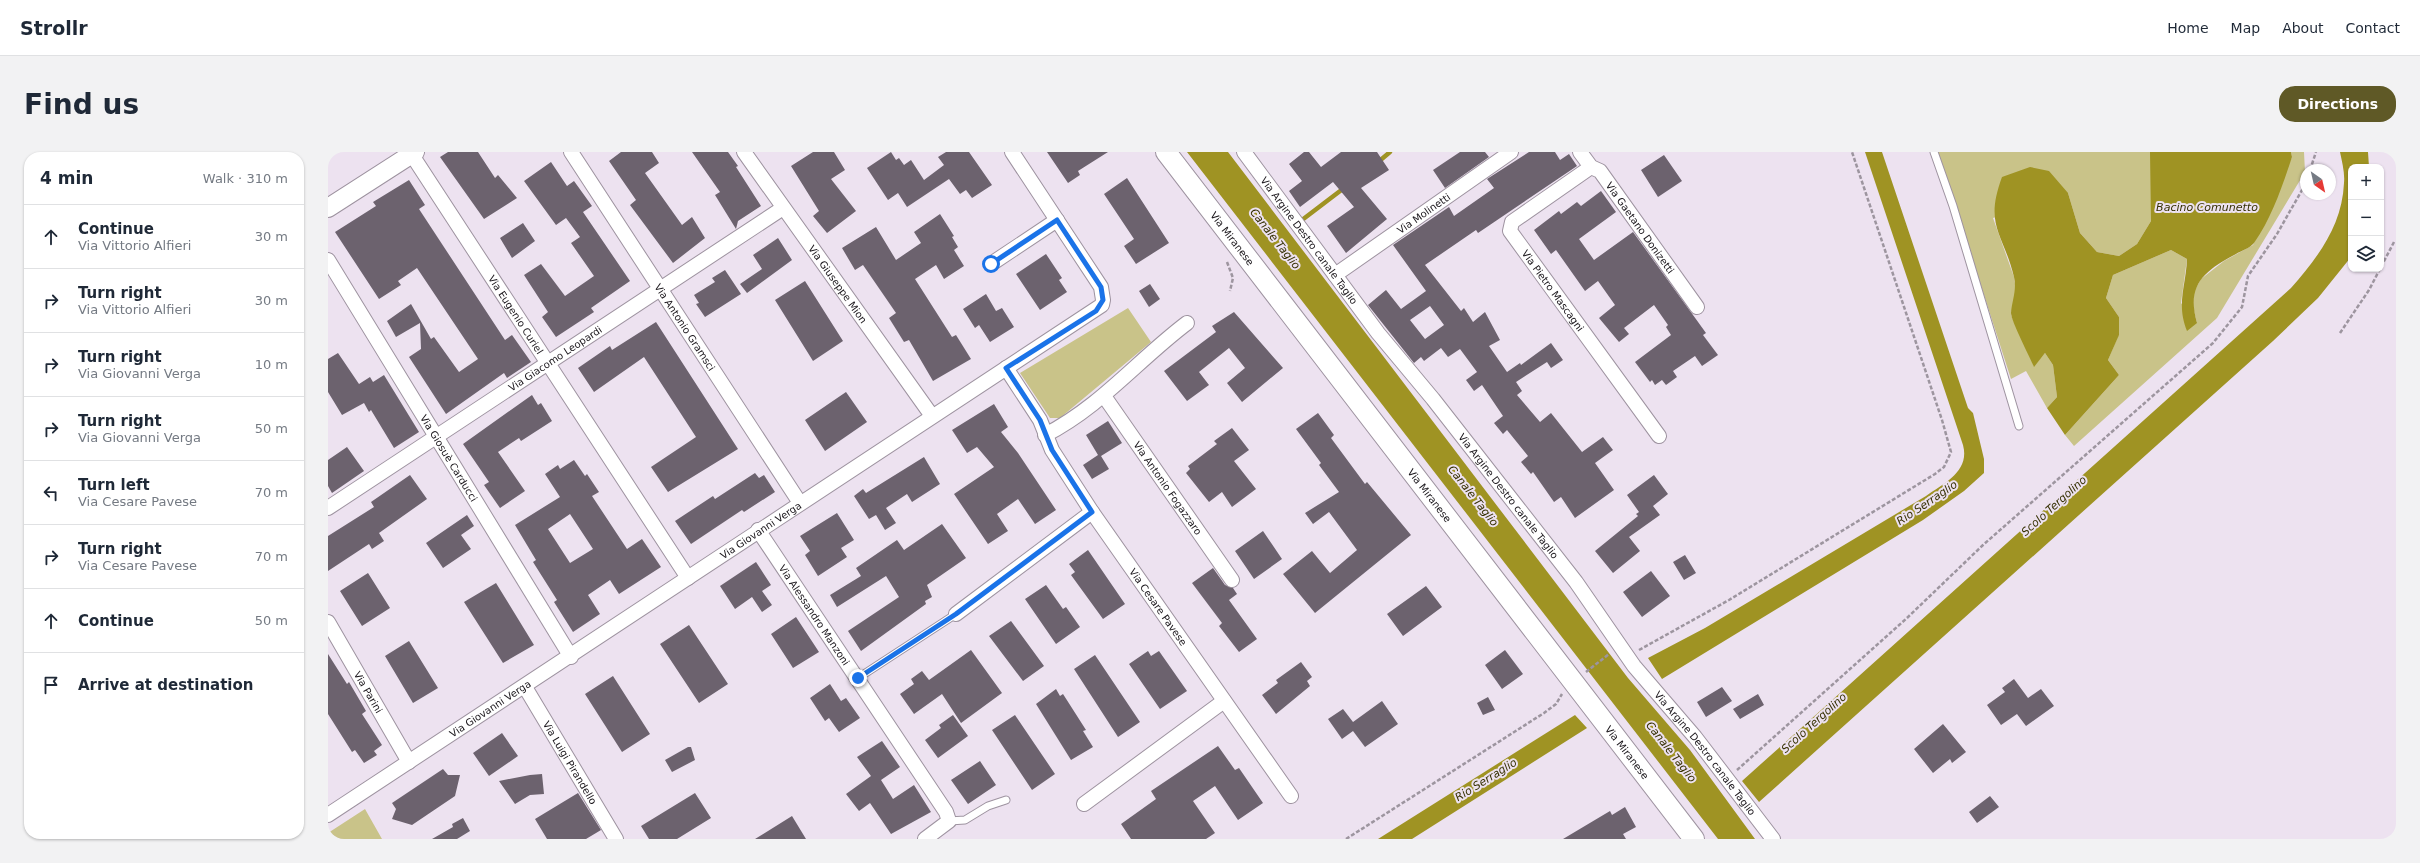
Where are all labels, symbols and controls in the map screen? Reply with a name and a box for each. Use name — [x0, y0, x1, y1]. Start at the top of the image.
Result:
text: Strollr — [20, 17, 88, 39]
text: Home — [2167, 20, 2209, 36]
text: Map — [2231, 20, 2260, 36]
text: About — [2282, 20, 2324, 36]
text: Contact — [2346, 20, 2400, 36]
button: Directions — [2279, 86, 2396, 122]
text: Find us — [24, 88, 139, 121]
north arrow — [2300, 164, 2336, 200]
map controls — [2348, 164, 2384, 272]
button: + — [2348, 164, 2384, 200]
text: 4 min — [40, 168, 93, 188]
text: Walk · 310 m — [203, 171, 288, 186]
street label: Via Argine Destro canale Taglio — [1259, 175, 1360, 306]
street label: Via Gaetano Donizetti — [1604, 180, 1677, 275]
street label: Via Molinetti — [1395, 191, 1452, 235]
button: − — [2348, 200, 2384, 236]
water label: Bacino Comunetto — [2156, 201, 2258, 214]
water label: Canale Taglio — [1247, 206, 1303, 272]
street label: Via Miranese — [1208, 210, 1256, 267]
text: Continue — [78, 220, 154, 238]
icon: ahead — [40, 226, 62, 248]
text: 30 m — [255, 229, 288, 244]
button: layers — [2348, 236, 2384, 272]
text: Via Vittorio Alfieri — [78, 238, 191, 253]
street label: Via Giuseppe Mion — [807, 243, 869, 325]
street label: Via Pietro Mascagni — [1520, 248, 1586, 333]
route start — [982, 255, 1000, 273]
street label: Via Eugenio Curiel — [486, 273, 546, 356]
street label: Via Antonio Gramsci — [653, 281, 718, 373]
text: Turn right — [78, 284, 162, 302]
icon: right — [40, 290, 62, 312]
text: 30 m — [255, 293, 288, 308]
text: Via Vittorio Alfieri — [78, 302, 191, 317]
street label: Via Giacomo Leopardi — [506, 324, 604, 393]
text: Turn right — [78, 348, 162, 366]
icon: right — [40, 354, 62, 376]
text: 10 m — [255, 357, 288, 372]
text: Via Giovanni Verga — [78, 366, 201, 381]
text: Turn right — [78, 412, 162, 430]
street label: Via Giosuè Carducci — [418, 412, 480, 503]
icon: right — [40, 418, 62, 440]
text: 50 m — [255, 421, 288, 436]
text: Via Giovanni Verga — [78, 430, 201, 445]
street label: Via Argine Destro canale Taglio — [1456, 431, 1561, 560]
street label: Via Antonio Fogazzaro — [1132, 439, 1204, 537]
water label: Canale Taglio — [1445, 463, 1501, 529]
street label: Via Miranese — [1406, 466, 1454, 524]
water label: Scolo Tergolino — [2019, 473, 2089, 539]
text: Turn left — [78, 476, 150, 494]
water label: Rio Serraglio — [1894, 478, 1960, 528]
icon: left — [40, 482, 62, 504]
text: 70 m — [255, 485, 288, 500]
text: Via Cesare Pavese — [78, 494, 197, 509]
street label: Via Giovanni Verga — [718, 499, 803, 561]
text: Turn right — [78, 540, 162, 558]
icon: right — [40, 546, 62, 568]
text: 70 m — [255, 549, 288, 564]
text: Via Cesare Pavese — [78, 558, 197, 573]
street label: Via Alessandro Manzoni — [777, 562, 852, 667]
street label: Via Cesare Pavese — [1128, 566, 1189, 648]
icon: ahead — [40, 610, 62, 632]
text: Continue — [78, 612, 154, 630]
text: 50 m — [255, 613, 288, 628]
street label: Via Parini — [352, 669, 385, 715]
route end — [849, 669, 867, 687]
icon: arrive — [40, 674, 62, 696]
text: Arrive at destination — [78, 676, 253, 694]
street label: Via Giovanni Verga — [447, 678, 533, 739]
street label: Via Argine Destro canale Taglio — [1653, 689, 1758, 817]
water label: Scolo Tergolino — [1779, 690, 1849, 756]
street label: Via Luigi Pirandello — [541, 719, 599, 806]
water label: Canale Taglio — [1643, 719, 1699, 785]
street label: Via Miranese — [1603, 723, 1651, 781]
water label: Rio Serraglio — [1453, 756, 1519, 804]

